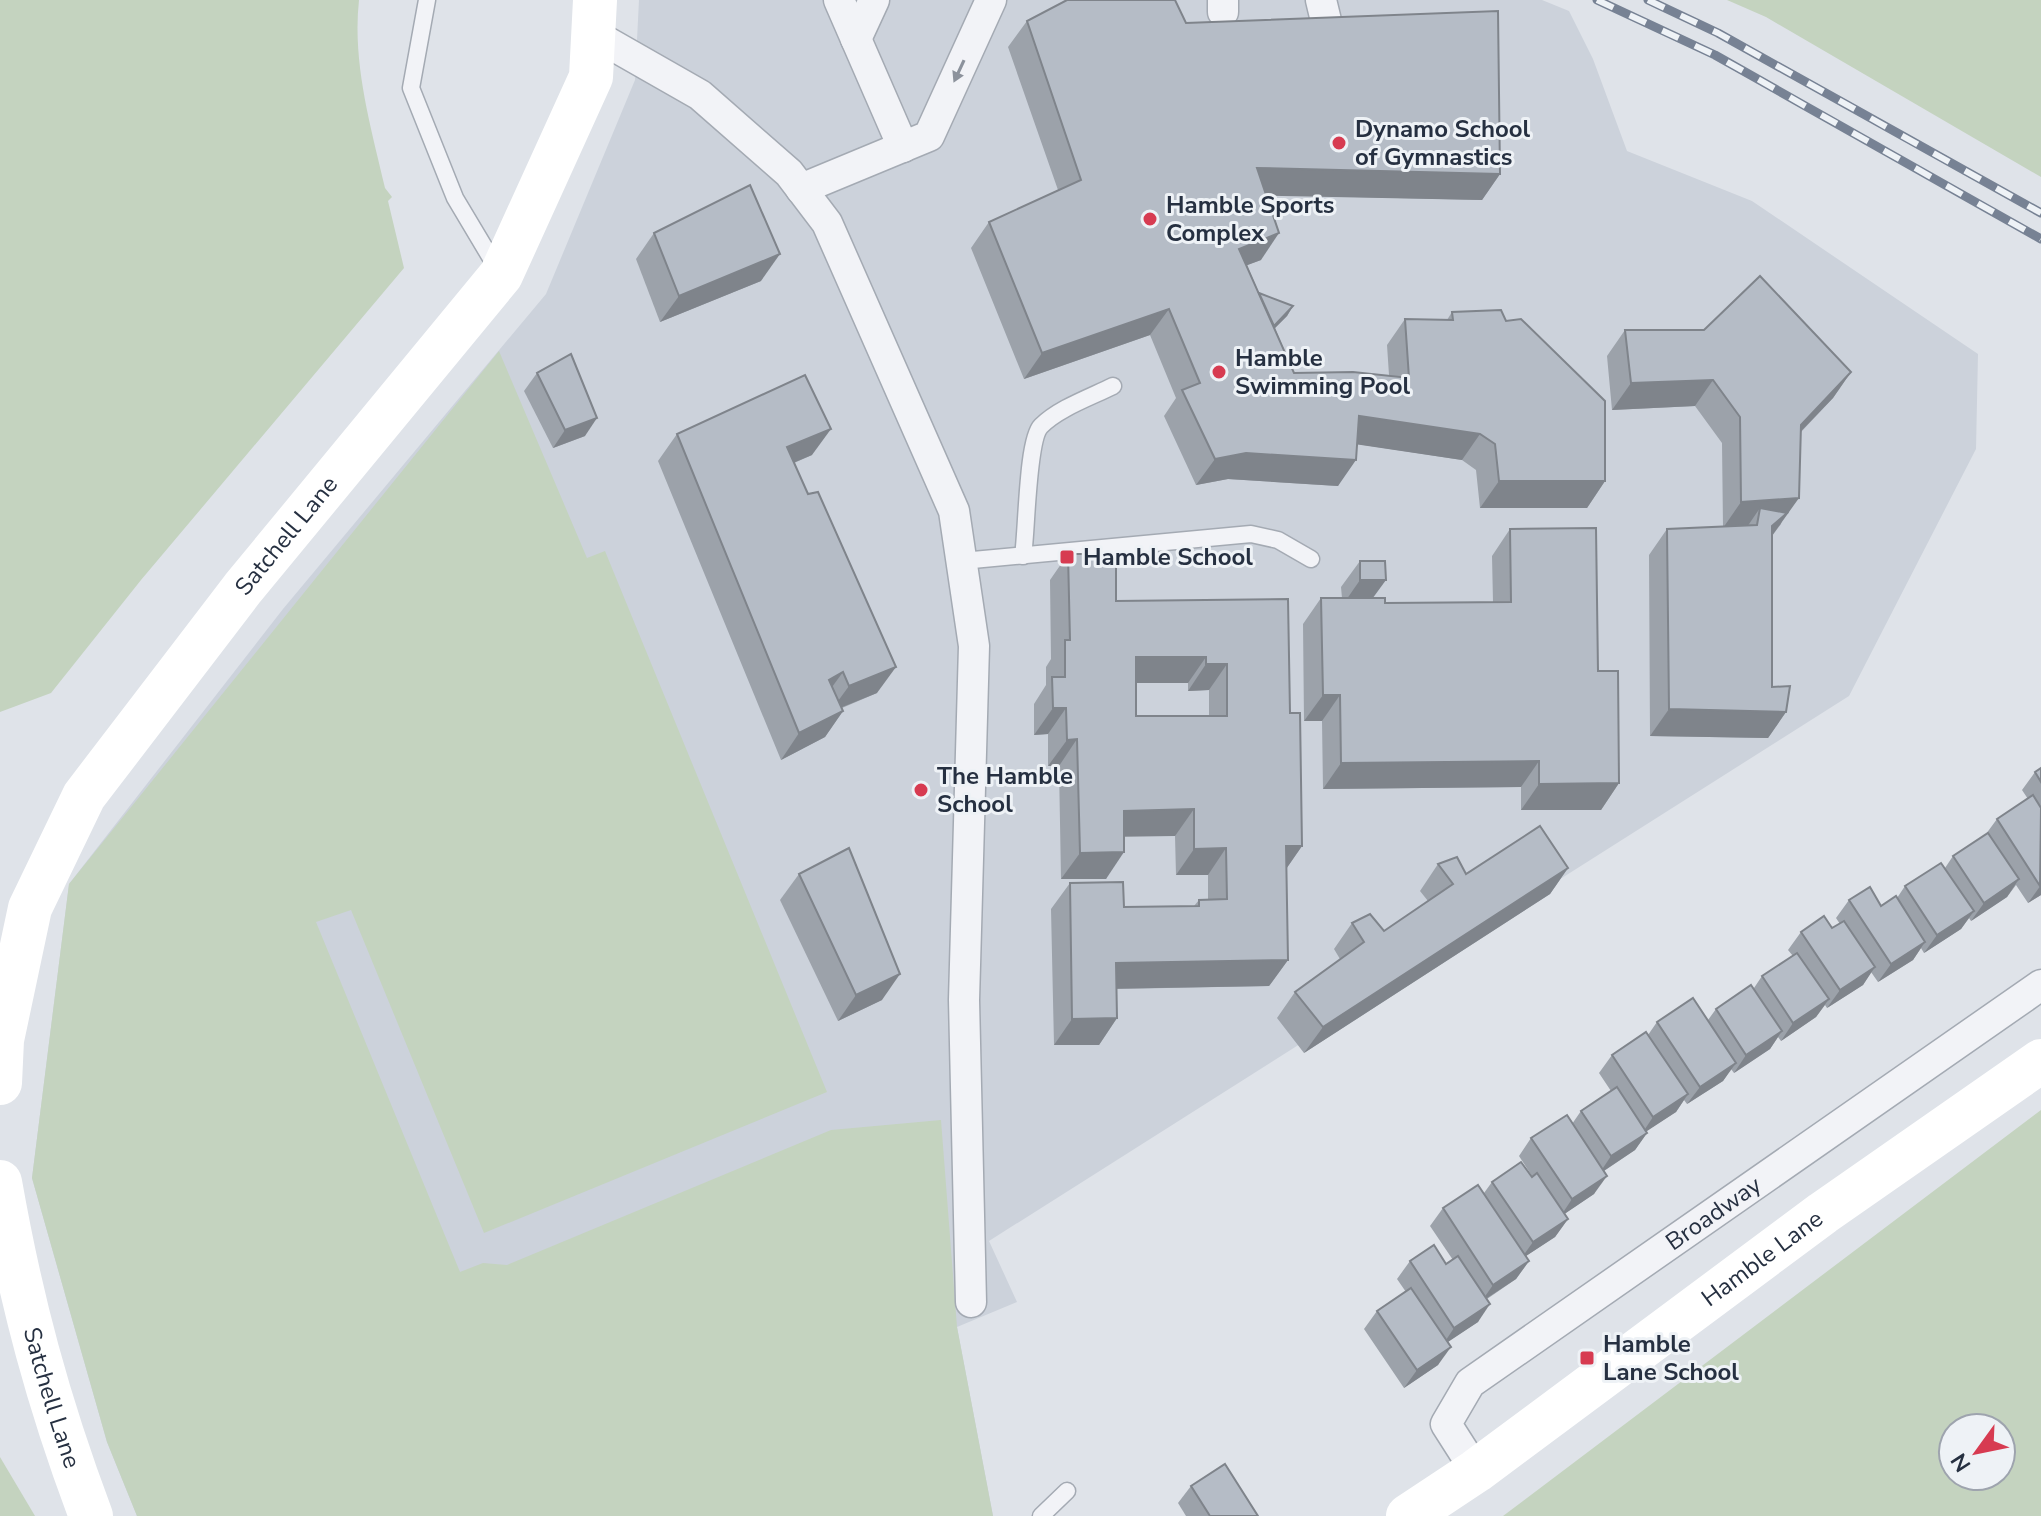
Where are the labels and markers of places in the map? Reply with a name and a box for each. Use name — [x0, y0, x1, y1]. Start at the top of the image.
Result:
place label: Dynamo School of Gymnastics — [1355, 113, 1531, 173]
marker: Dynamo School of Gymnastics — [1330, 134, 1348, 152]
place label: Hamble Sports Complex — [1166, 189, 1335, 249]
marker: Hamble Sports Complex — [1141, 210, 1159, 228]
place label: Hamble Swimming Pool — [1235, 342, 1410, 402]
marker: Hamble Swimming Pool — [1210, 363, 1228, 381]
place label: Hamble School — [1083, 541, 1253, 573]
marker: Hamble School — [1058, 548, 1076, 566]
place label: The Hamble School — [937, 760, 1073, 820]
marker: The Hamble School — [912, 781, 930, 799]
place label: Hamble Lane School — [1603, 1328, 1739, 1388]
marker: Hamble Lane School — [1578, 1349, 1596, 1367]

